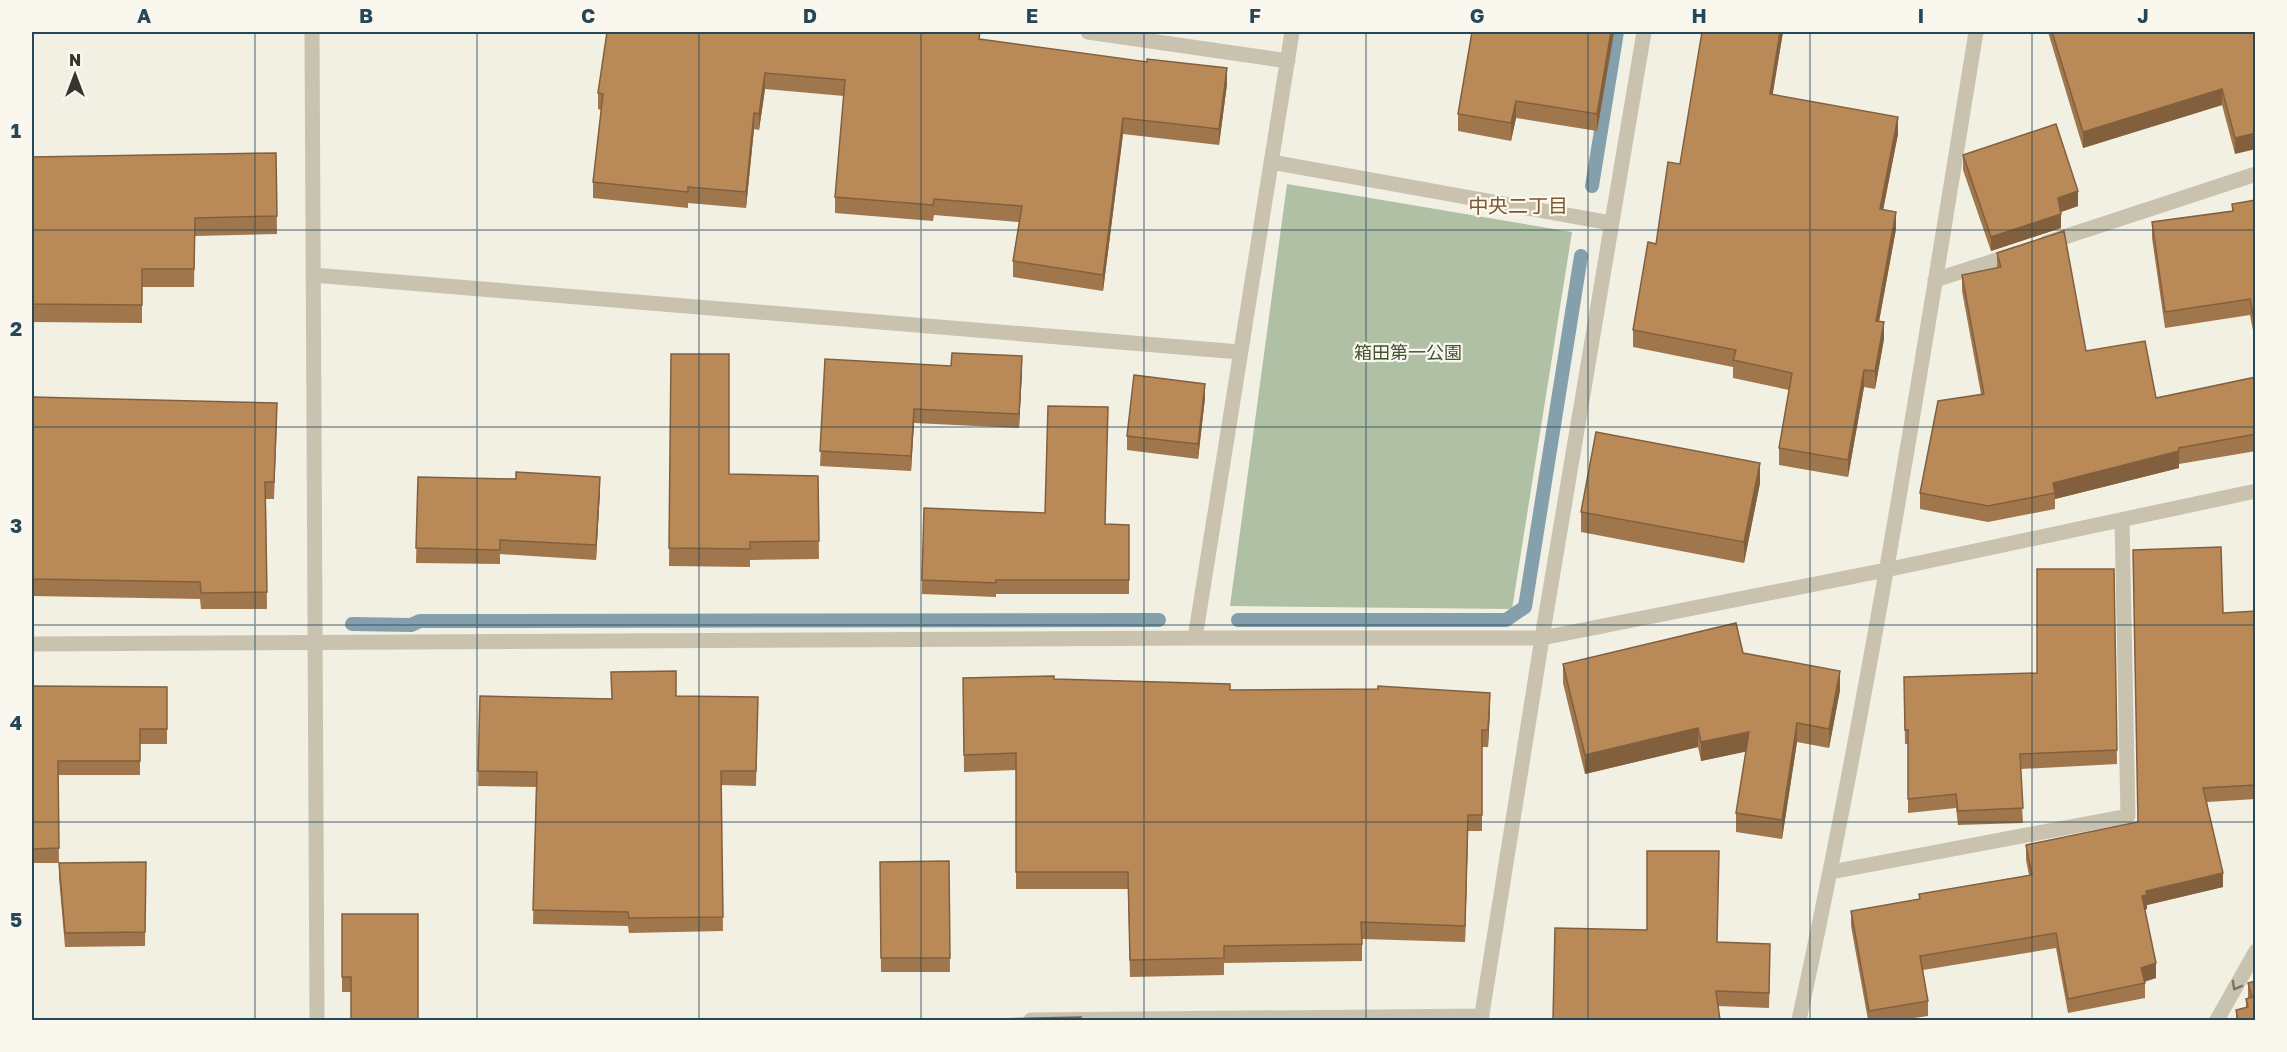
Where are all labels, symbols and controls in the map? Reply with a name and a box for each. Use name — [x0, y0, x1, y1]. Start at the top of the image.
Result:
text: A — [137, 3, 151, 27]
text: B — [359, 3, 373, 27]
text: C — [581, 3, 595, 27]
text: D — [803, 3, 817, 27]
text: E — [1026, 3, 1038, 27]
text: F — [1249, 3, 1261, 27]
text: G — [1470, 3, 1484, 27]
text: H — [1691, 3, 1707, 27]
text: I — [1918, 3, 1924, 27]
text: J — [2137, 3, 2149, 27]
north arrow — [45, 45, 105, 105]
text: N — [69, 50, 81, 70]
text: 1 — [11, 118, 21, 142]
district label: 中央二丁目 — [1468, 193, 1568, 217]
text: 2 — [10, 316, 22, 340]
park label: 箱田第一公園 — [1354, 341, 1462, 363]
text: 3 — [10, 513, 22, 537]
text: 4 — [10, 710, 22, 734]
text: 5 — [10, 907, 22, 931]
one-way arrow — [2232, 980, 2244, 990]

